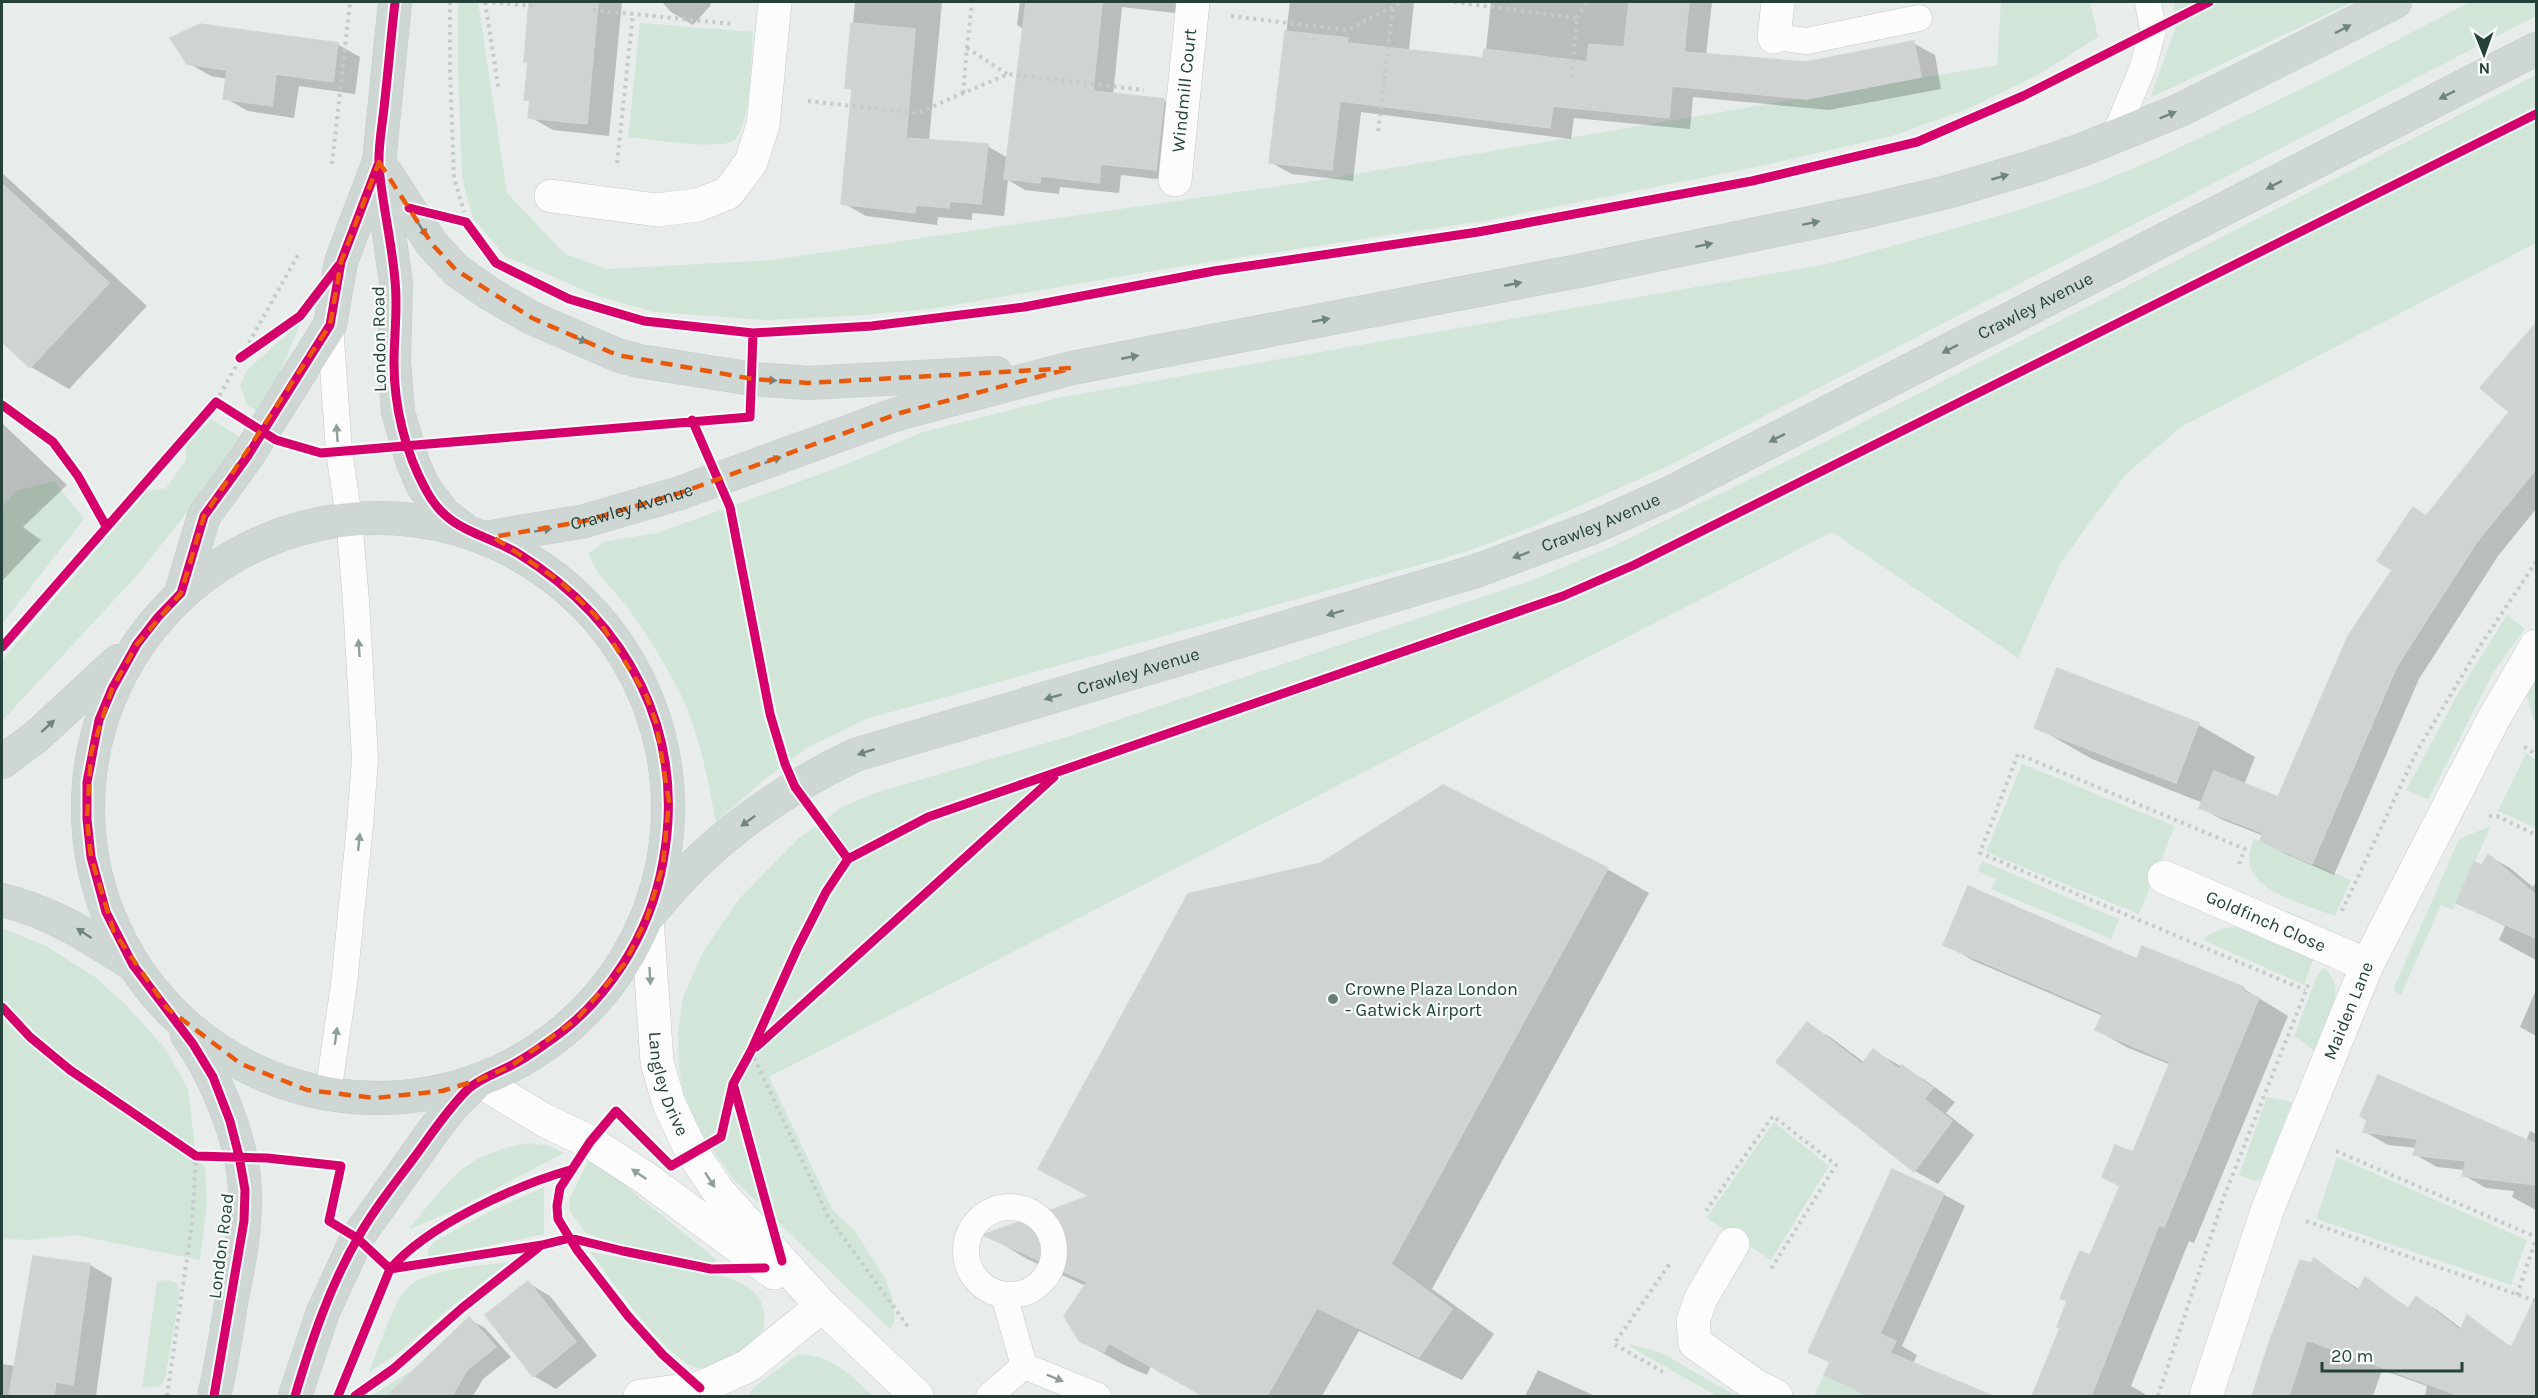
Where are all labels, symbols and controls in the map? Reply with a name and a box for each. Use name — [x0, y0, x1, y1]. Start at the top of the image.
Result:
one-way arrow — [2334, 24, 2351, 33]
north arrow — [2454, 24, 2514, 84]
street label: Windmill Court — [1167, 27, 1201, 154]
text: N — [2478, 59, 2490, 78]
one-way arrow — [2439, 91, 2456, 100]
one-way arrow — [2159, 110, 2177, 119]
one-way arrow — [1992, 172, 2010, 181]
one-way arrow — [2265, 180, 2282, 190]
one-way arrow — [1802, 218, 1821, 227]
one-way arrow — [416, 220, 428, 236]
one-way arrow — [1695, 240, 1714, 250]
street label: Crawley Avenue — [1974, 267, 2097, 344]
one-way arrow — [1504, 279, 1523, 288]
street label: London Road — [367, 286, 391, 392]
one-way arrow — [1312, 315, 1331, 324]
one-way arrow — [570, 335, 587, 344]
one-way arrow — [1942, 344, 1959, 354]
one-way arrow — [1121, 352, 1140, 361]
one-way arrow — [759, 375, 778, 385]
one-way arrow — [333, 423, 342, 442]
one-way arrow — [1768, 433, 1785, 443]
one-way arrow — [764, 454, 782, 464]
street label: Crawley Avenue — [569, 478, 696, 534]
street label: Crawley Avenue — [1538, 488, 1663, 557]
one-way arrow — [533, 525, 552, 534]
one-way arrow — [1512, 551, 1530, 561]
one-way arrow — [1326, 609, 1344, 618]
one-way arrow — [354, 638, 363, 657]
street label: Crawley Avenue — [1074, 643, 1202, 700]
one-way arrow — [1044, 693, 1062, 702]
one-way arrow — [40, 720, 55, 733]
one-way arrow — [857, 748, 875, 757]
one-way arrow — [740, 815, 756, 827]
one-way arrow — [354, 833, 363, 852]
street label: Goldfinch Close — [2202, 885, 2329, 957]
one-way arrow — [76, 928, 92, 939]
street label: Maiden Lane — [2319, 958, 2378, 1063]
one-way arrow — [646, 967, 655, 986]
place label: Crowne Plaza London - Gatwick Airport — [1345, 978, 1518, 1021]
marker: Crowne Plaza London - Gatwick Airport — [1326, 992, 1340, 1006]
one-way arrow — [332, 1026, 341, 1045]
street label: Langley Drive — [644, 1031, 694, 1140]
one-way arrow — [631, 1168, 647, 1180]
one-way arrow — [705, 1171, 716, 1188]
street label: London Road — [204, 1192, 238, 1300]
scale bar — [2322, 1335, 2462, 1373]
text: 20 m — [2331, 1345, 2373, 1367]
one-way arrow — [1046, 1373, 1064, 1383]

